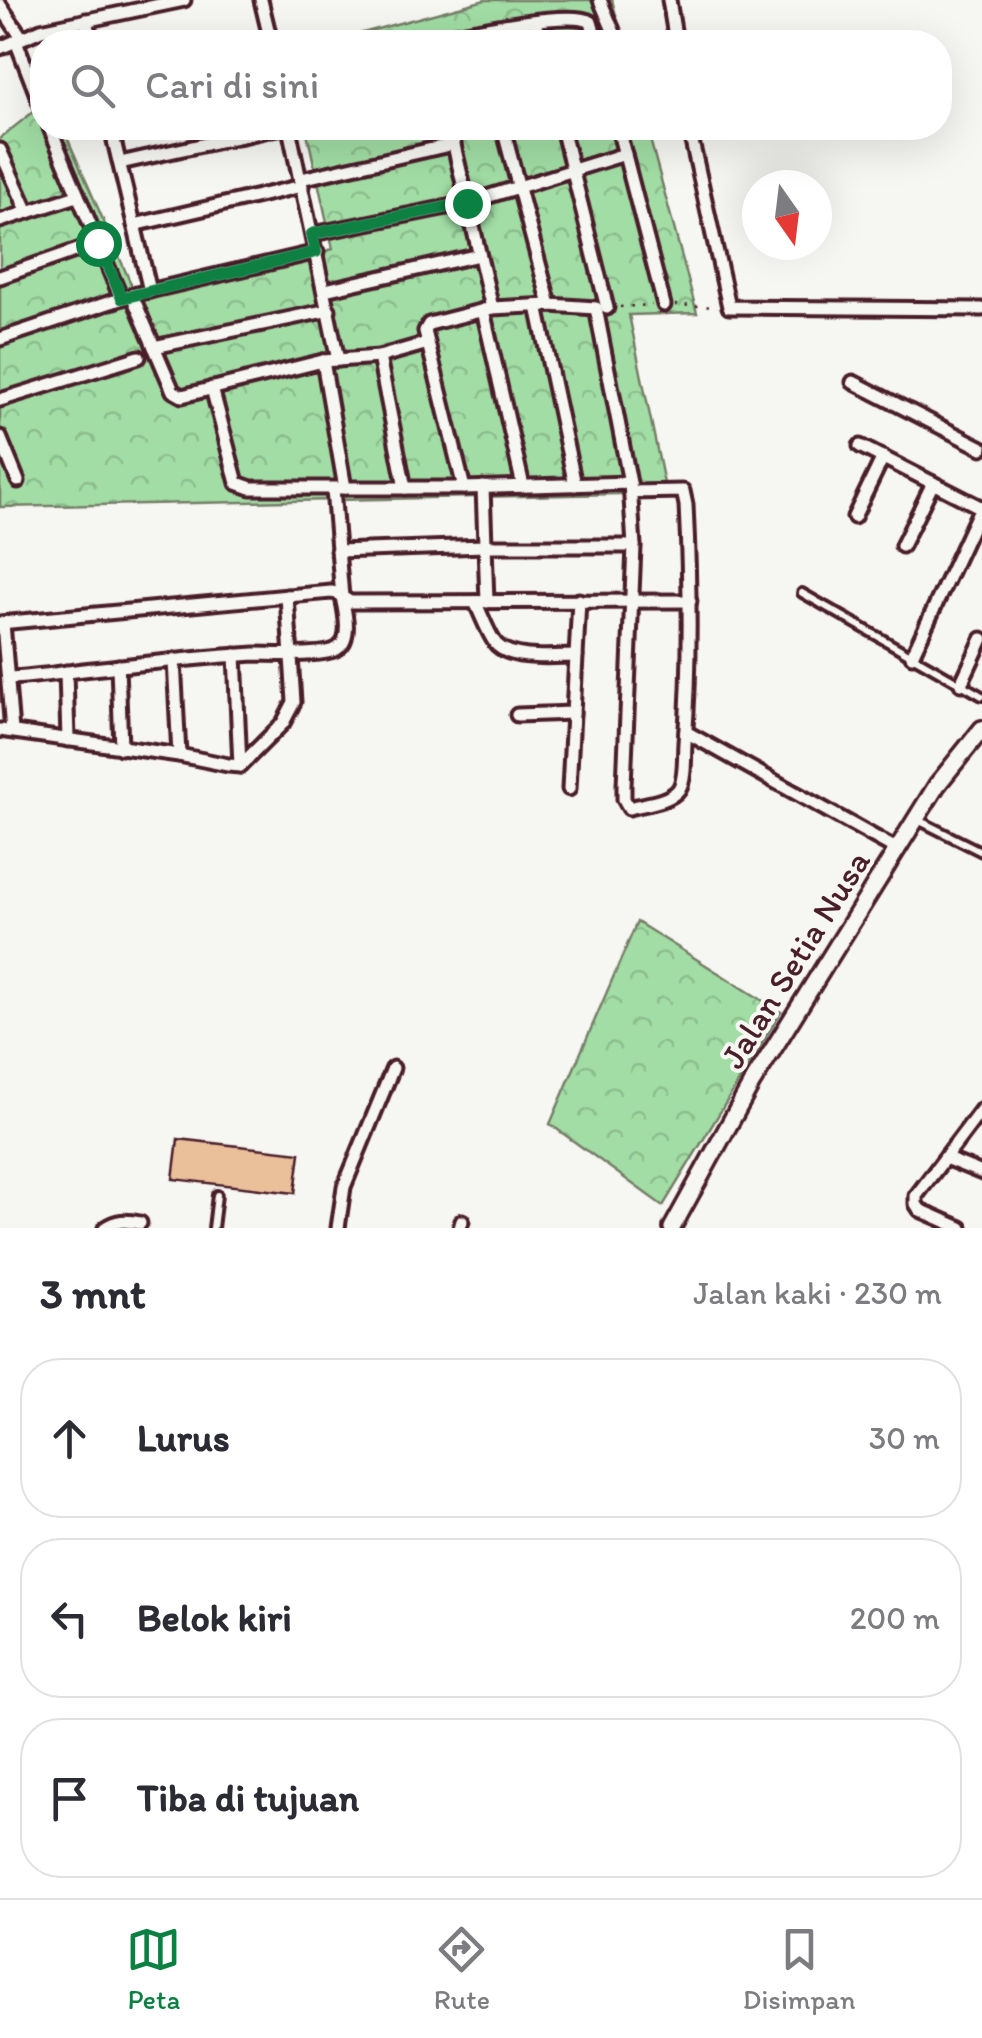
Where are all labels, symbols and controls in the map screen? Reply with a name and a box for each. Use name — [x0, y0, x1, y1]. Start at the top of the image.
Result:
search box — [30, 30, 952, 140]
icon: search — [65, 58, 120, 113]
text: Cari di sini — [145, 62, 319, 108]
north arrow — [742, 170, 832, 260]
route end — [445, 181, 491, 227]
route start — [76, 221, 122, 267]
street label: Jalan Setia Nusa — [711, 842, 879, 1076]
text: 3 mnt — [40, 1268, 146, 1319]
text: Jalan kaki · 230 m — [693, 1274, 942, 1312]
icon: ahead — [42, 1411, 97, 1466]
text: Lurus — [137, 1415, 230, 1461]
text: 30 m — [869, 1419, 940, 1457]
icon: left — [42, 1591, 97, 1646]
text: Belok kiri — [137, 1595, 292, 1641]
text: 200 m — [850, 1599, 940, 1637]
icon: arrive — [42, 1771, 97, 1826]
text: Tiba di tujuan — [137, 1775, 359, 1821]
tab: Peta — [126, 1922, 181, 2016]
tab: Rute — [434, 1922, 490, 2016]
tab: Disimpan — [743, 1922, 856, 2016]

